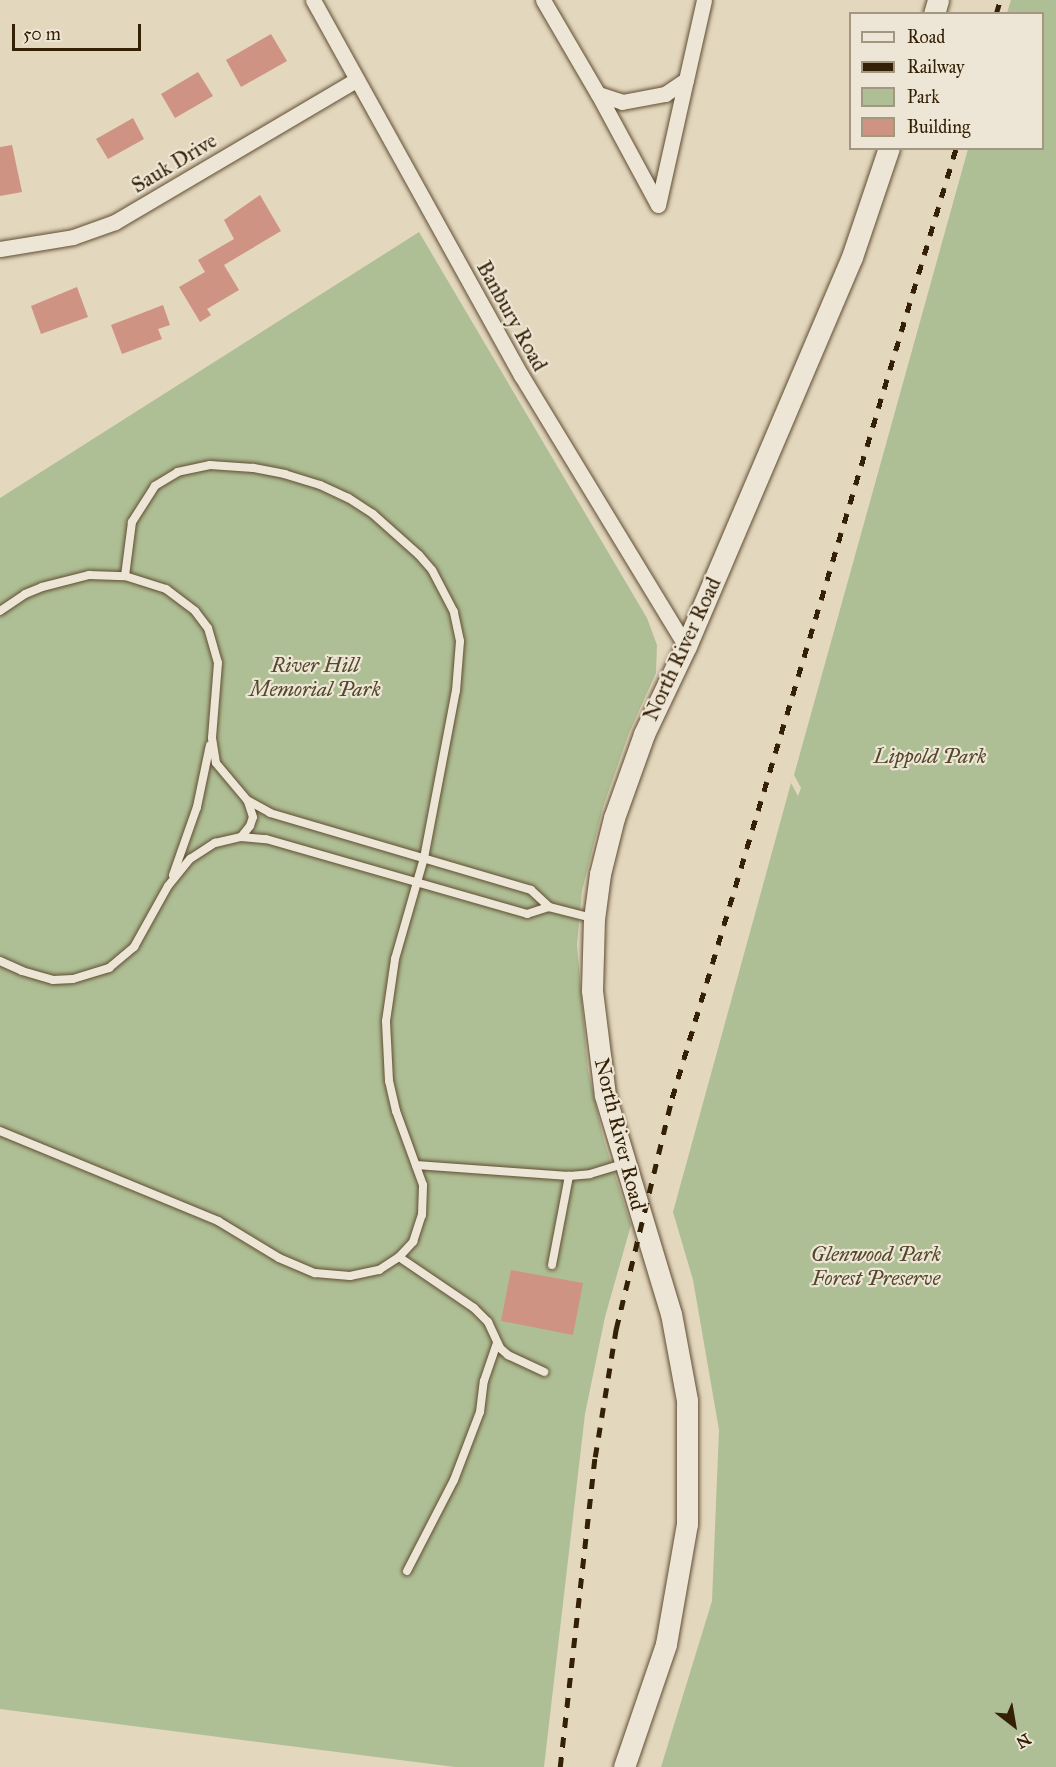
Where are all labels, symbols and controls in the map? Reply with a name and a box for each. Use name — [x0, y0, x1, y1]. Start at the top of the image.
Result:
scale bar — [15, 12, 144, 50]
legend — [849, 12, 1044, 150]
text: 50 m — [23, 23, 61, 45]
text: Road — [907, 26, 945, 48]
text: Railway — [907, 56, 964, 78]
text: Park — [907, 86, 940, 108]
text: Building — [907, 116, 970, 138]
street label: Sauk Drive — [127, 128, 221, 198]
street label: Banbury Road — [471, 256, 553, 376]
street label: North River Road — [638, 573, 726, 725]
park label: River Hill Memorial Park — [249, 652, 381, 702]
park label: Lippold Park — [874, 743, 986, 769]
street label: North River Road — [589, 1055, 651, 1213]
park label: Glenwood Park Forest Preserve — [811, 1241, 941, 1291]
north arrow — [984, 1695, 1044, 1755]
text: N — [1013, 1729, 1034, 1752]

